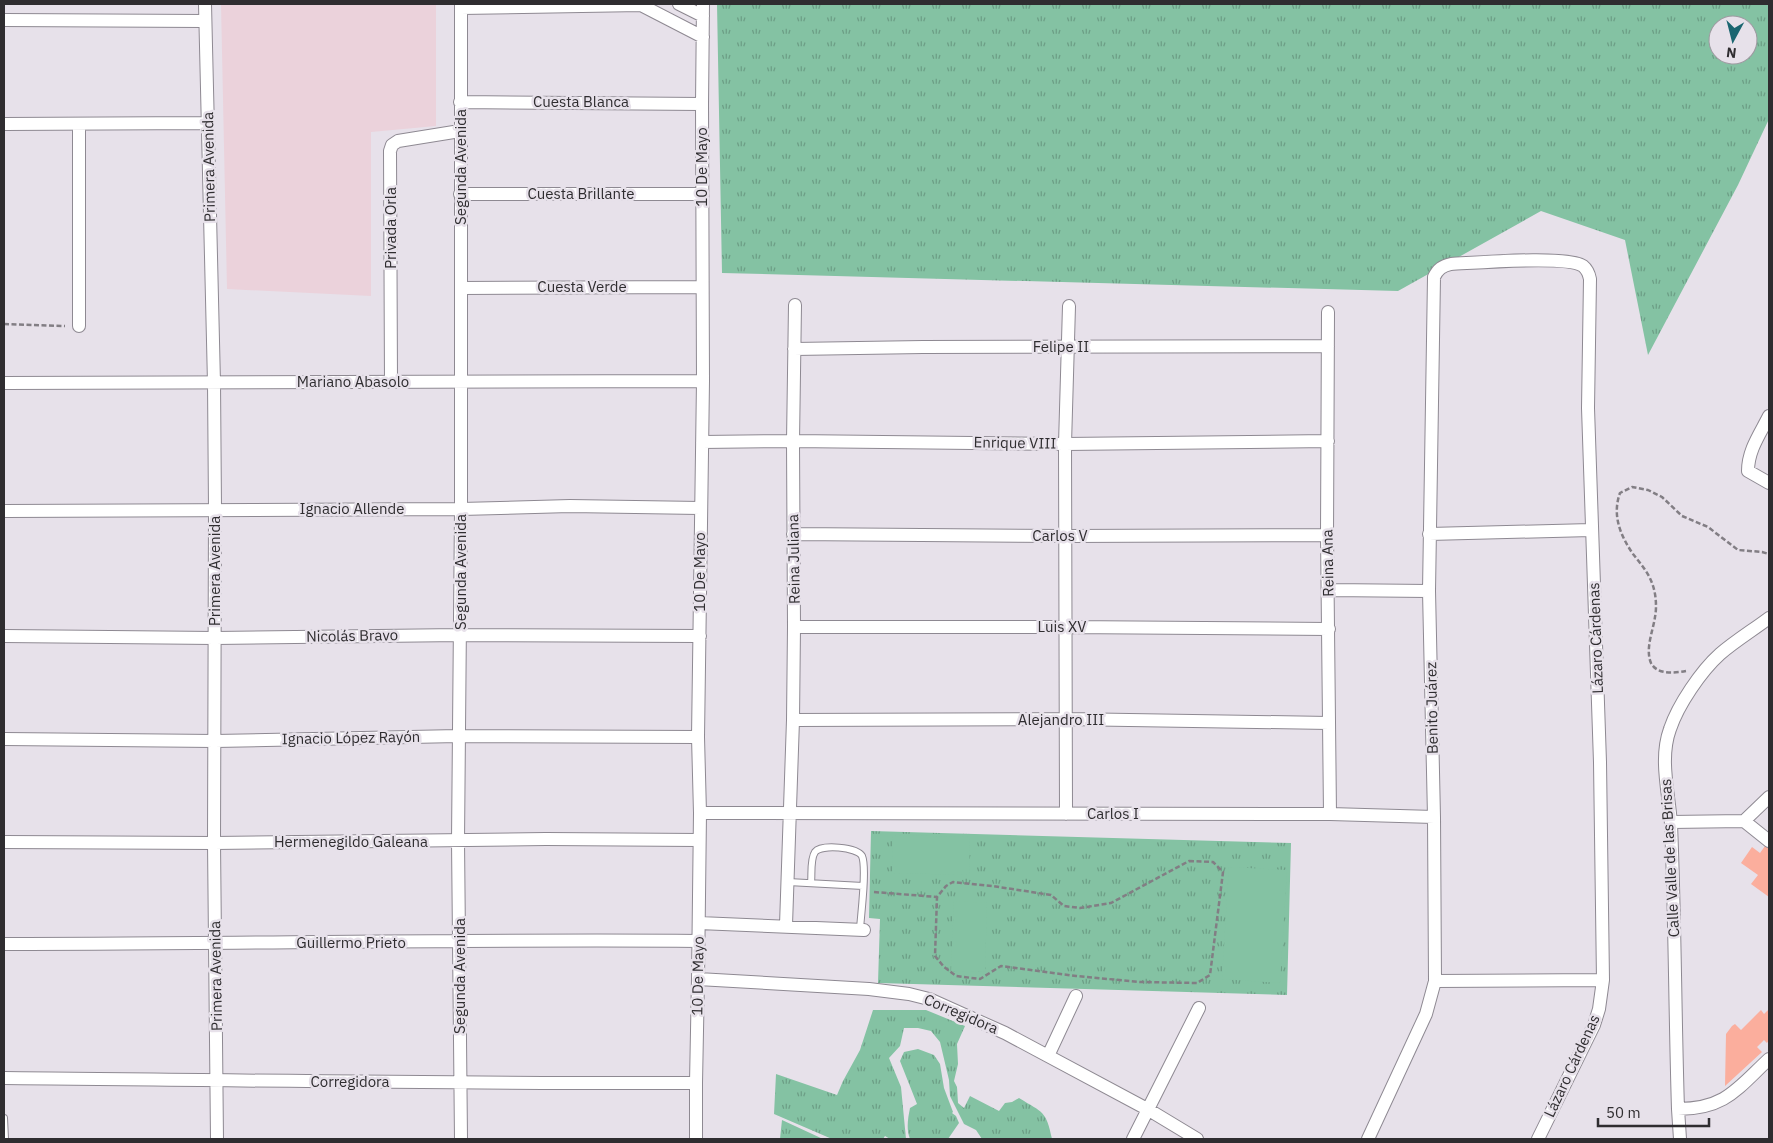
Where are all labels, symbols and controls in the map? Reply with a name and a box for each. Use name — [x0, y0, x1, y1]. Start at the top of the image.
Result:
north arrow — [1708, 15, 1758, 65]
text: N — [1725, 43, 1738, 62]
street label: Cuesta Blanca — [533, 92, 629, 111]
street label: Segunda Avenida — [451, 109, 470, 225]
street label: Primera Avenida — [198, 112, 219, 222]
street label: 10 De Mayo — [692, 127, 711, 207]
street label: Cuesta Brillante — [527, 184, 635, 203]
street label: Privada Orla — [381, 187, 400, 269]
street label: Cuesta Verde — [537, 277, 627, 296]
street label: Felipe II — [1033, 337, 1089, 356]
street label: Mariano Abasolo — [297, 372, 409, 391]
street label: Enrique VIII — [974, 432, 1056, 453]
street label: Ignacio Allende — [299, 499, 405, 518]
street label: Segunda Avenida — [451, 514, 470, 630]
street label: Reina Juliana — [783, 514, 804, 604]
street label: Primera Avenida — [205, 516, 224, 626]
street label: Carlos V — [1032, 526, 1088, 545]
street label: Reina Ana — [1317, 529, 1338, 597]
street label: 10 De Mayo — [690, 532, 709, 612]
street label: Lázaro Cárdenas — [1584, 582, 1607, 694]
street label: Luis XV — [1038, 617, 1086, 636]
street label: Nicolás Bravo — [306, 625, 398, 646]
street label: Benito Juárez — [1421, 662, 1442, 754]
street label: Alejandro III — [1018, 710, 1104, 729]
street label: Ignacio López Rayón — [282, 727, 420, 748]
street label: Calle Valle de las Brisas — [1656, 778, 1683, 938]
street label: Carlos I — [1087, 804, 1139, 823]
street label: Hermenegildo Galeana — [274, 832, 428, 851]
street label: Segunda Avenida — [450, 918, 469, 1034]
street label: Primera Avenida — [205, 921, 226, 1031]
street label: Guillermo Prieto — [296, 933, 406, 952]
street label: 10 De Mayo — [687, 936, 708, 1016]
street label: Corregidora — [921, 989, 1001, 1038]
street label: Lázaro Cárdenas — [1539, 1011, 1604, 1120]
street label: Corregidora — [310, 1072, 390, 1091]
scale bar — [1598, 1096, 1709, 1128]
text: 50 m — [1606, 1103, 1641, 1122]

